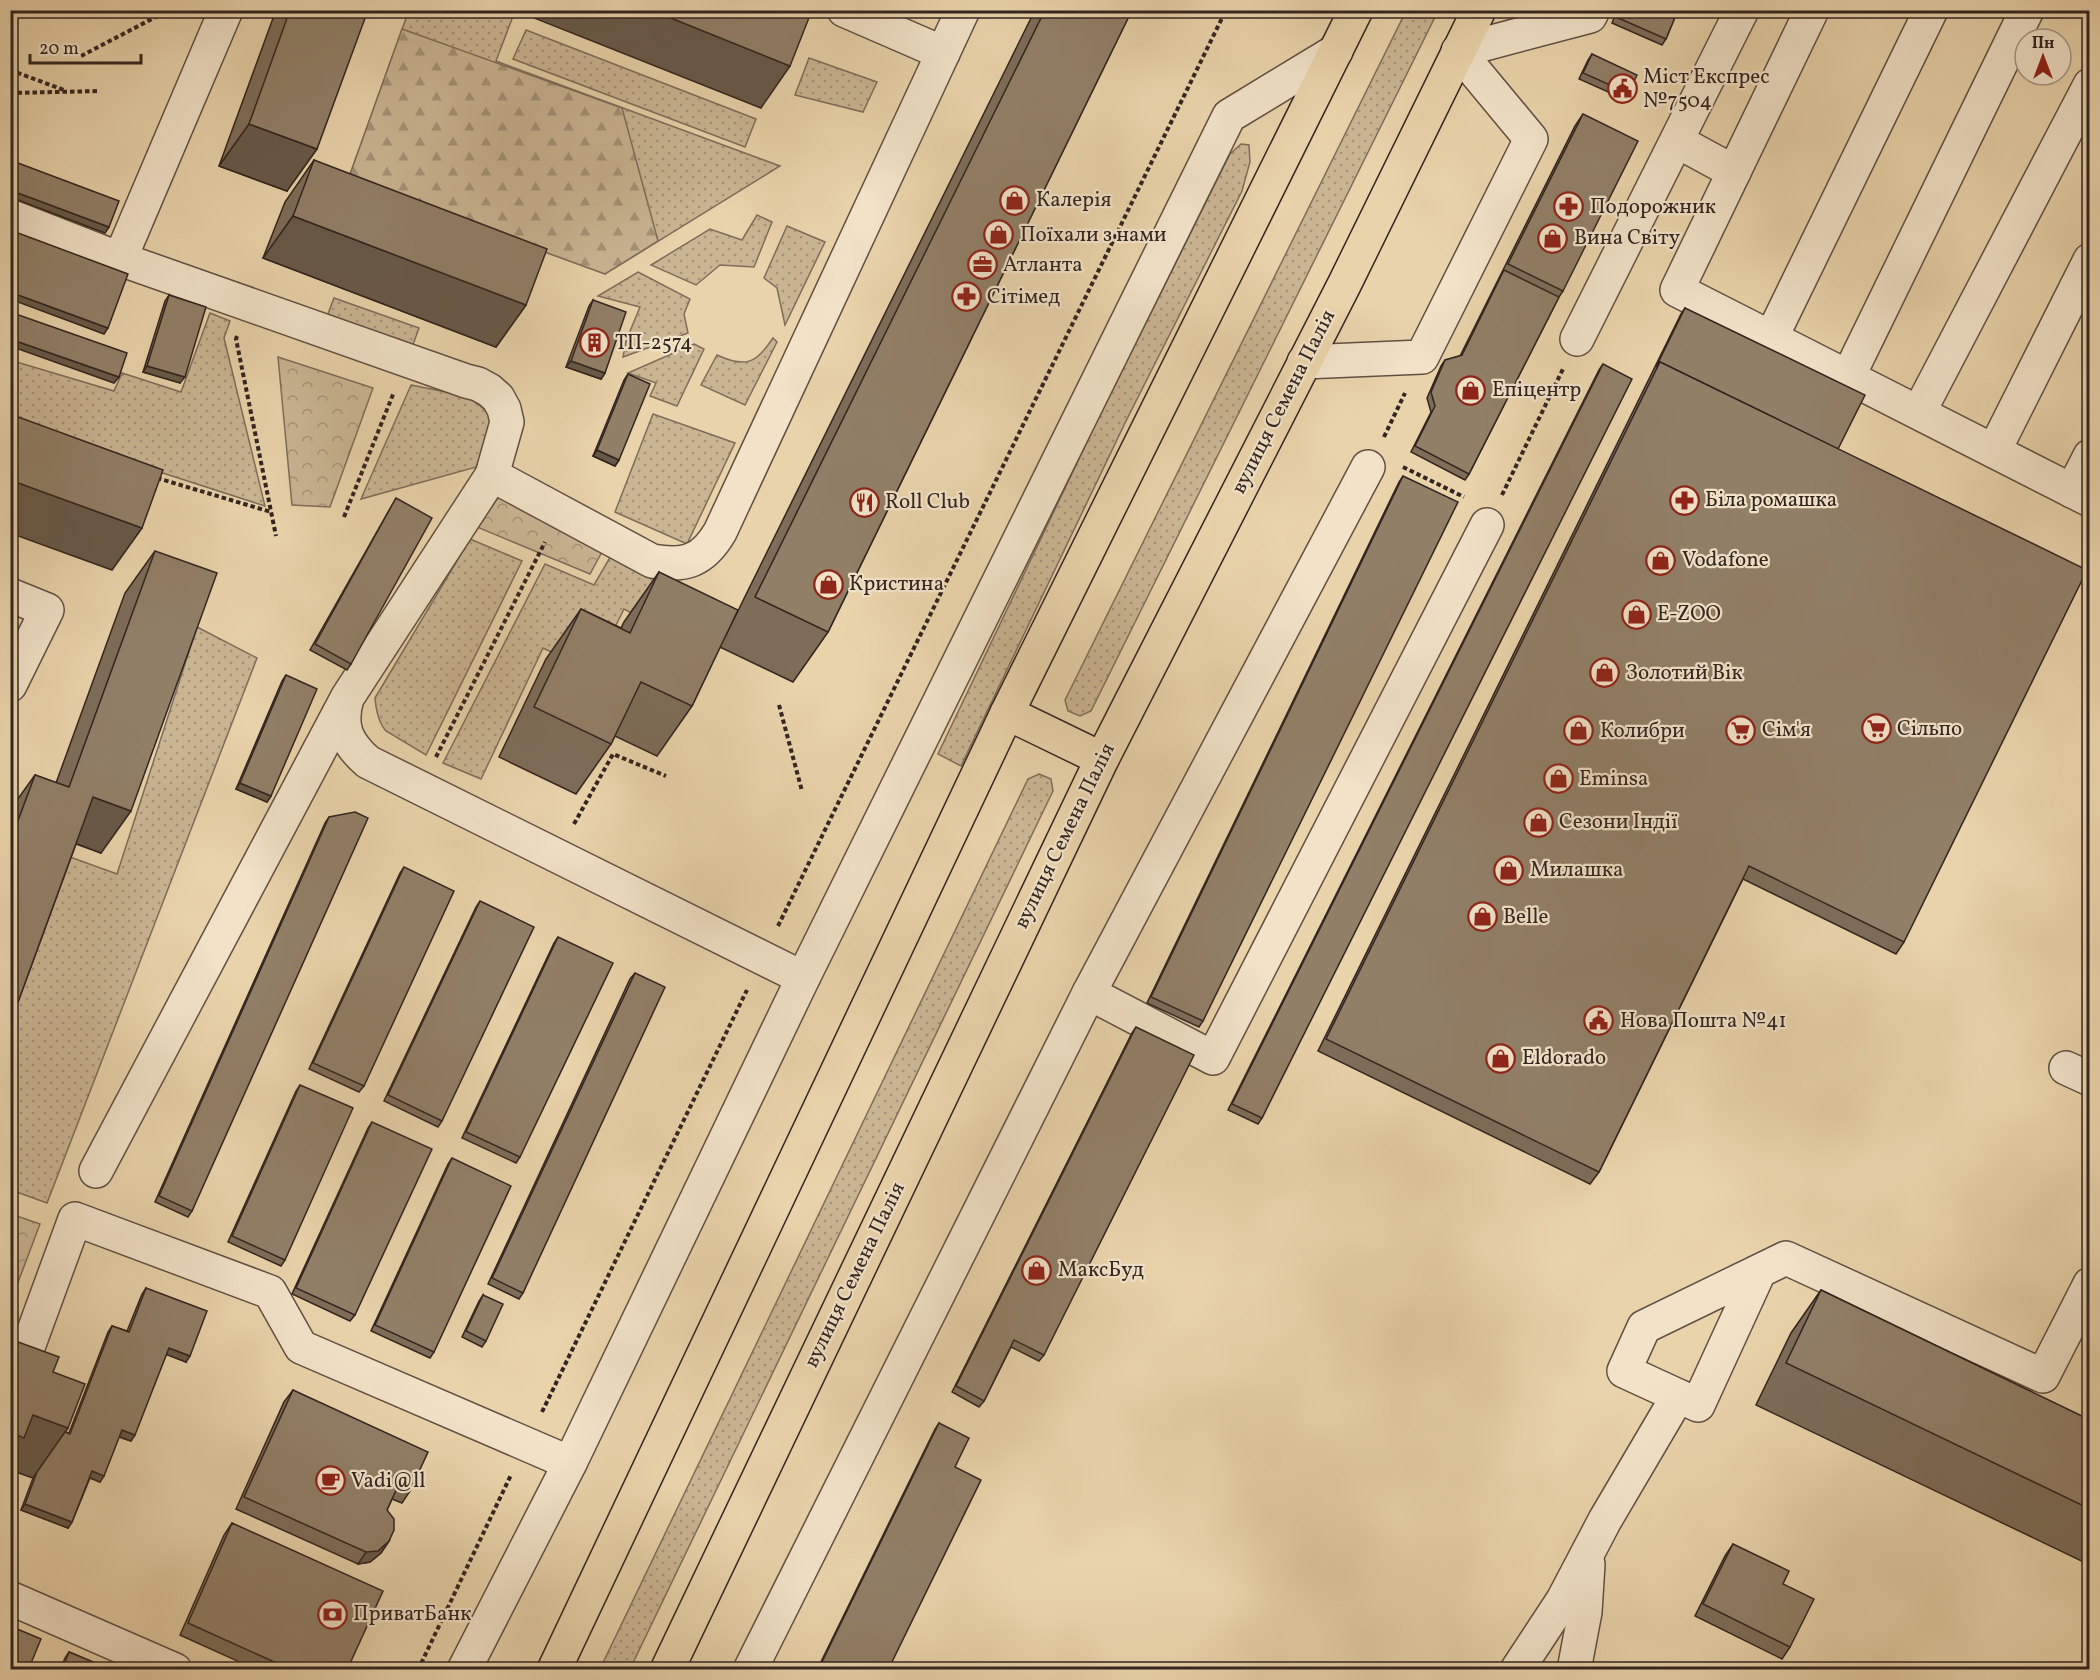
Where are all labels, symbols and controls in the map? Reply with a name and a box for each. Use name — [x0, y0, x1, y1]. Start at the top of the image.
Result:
scale bar — [30, 27, 141, 65]
north arrow — [2013, 27, 2073, 87]
text: Пн — [2032, 33, 2054, 55]
text: 20 m — [39, 37, 79, 62]
place label: Міст Експрес №7504 — [1643, 63, 1770, 116]
public building icon: Міст Експрес №7504 — [1606, 73, 1638, 105]
shop icon: Калерія — [999, 184, 1031, 216]
place label: Калерія — [1036, 186, 1111, 215]
pharmacy icon: Подорожник — [1553, 191, 1585, 223]
place label: Подорожник — [1590, 193, 1716, 222]
shop icon: Поїхали з нами — [983, 219, 1015, 251]
place label: Поїхали з нами — [1020, 221, 1167, 250]
shop icon: Вина Світу — [1537, 222, 1569, 254]
place label: Вина Світу — [1574, 224, 1681, 253]
office icon: Атланта — [966, 249, 998, 281]
place label: Атланта — [1003, 251, 1083, 280]
pharmacy icon: Сітімед — [950, 281, 982, 313]
place label: Сітімед — [987, 283, 1060, 312]
street label: вулиця Семена Палія — [1225, 305, 1343, 499]
building icon: ТП-2574 — [578, 327, 610, 359]
place label: ТП-2574 — [615, 329, 693, 358]
shop icon: Епіцентр — [1455, 374, 1487, 406]
place label: Епіцентр — [1492, 376, 1581, 405]
pharmacy icon: Біла ромашка — [1668, 484, 1700, 516]
restaurant icon: Roll Club — [848, 486, 880, 518]
place label: Біла ромашка — [1705, 486, 1837, 515]
place label: Roll Club — [885, 488, 970, 517]
shop icon: Vodafone — [1645, 544, 1677, 576]
place label: Vodafone — [1682, 546, 1769, 575]
shop icon: Кристина — [812, 568, 844, 600]
place label: Кристина — [849, 570, 944, 599]
shop icon: E-ZOO — [1620, 598, 1652, 630]
place label: E-ZOO — [1657, 600, 1721, 629]
shop icon: Золотий Вік — [1589, 657, 1621, 689]
place label: Золотий Вік — [1626, 659, 1743, 688]
supermarket icon: Сільпо — [1860, 713, 1892, 745]
supermarket icon: Сім'я — [1725, 714, 1757, 746]
shop icon: Колибри — [1563, 715, 1595, 747]
place label: Сільпо — [1897, 715, 1962, 744]
place label: Сім'я — [1762, 716, 1811, 745]
place label: Колибри — [1600, 717, 1685, 746]
street label: вулиця Семена Палія — [1007, 738, 1123, 934]
shop icon: Eminsa — [1542, 763, 1574, 795]
place label: Eminsa — [1579, 765, 1649, 794]
shop icon: Сезони Індії — [1522, 806, 1554, 838]
place label: Сезони Індії — [1559, 808, 1677, 837]
shop icon: Милашка — [1493, 854, 1525, 886]
place label: Милашка — [1530, 856, 1623, 885]
shop icon: Belle — [1466, 901, 1498, 933]
place label: Belle — [1503, 903, 1549, 932]
public building icon: Нова Пошта №41 — [1583, 1005, 1615, 1037]
place label: Нова Пошта №41 — [1620, 1007, 1787, 1036]
shop icon: Eldorado — [1485, 1042, 1517, 1074]
place label: Eldorado — [1522, 1044, 1606, 1073]
street label: вулиця Семена Палія — [797, 1177, 913, 1373]
shop icon: МаксБуд — [1021, 1254, 1053, 1286]
place label: МаксБуд — [1058, 1256, 1144, 1285]
cafe icon: Vadi@ll — [314, 1465, 346, 1497]
place label: Vadi@ll — [351, 1467, 426, 1496]
bank icon: ПриватБанк — [316, 1598, 348, 1630]
place label: ПриватБанк — [353, 1600, 471, 1629]

